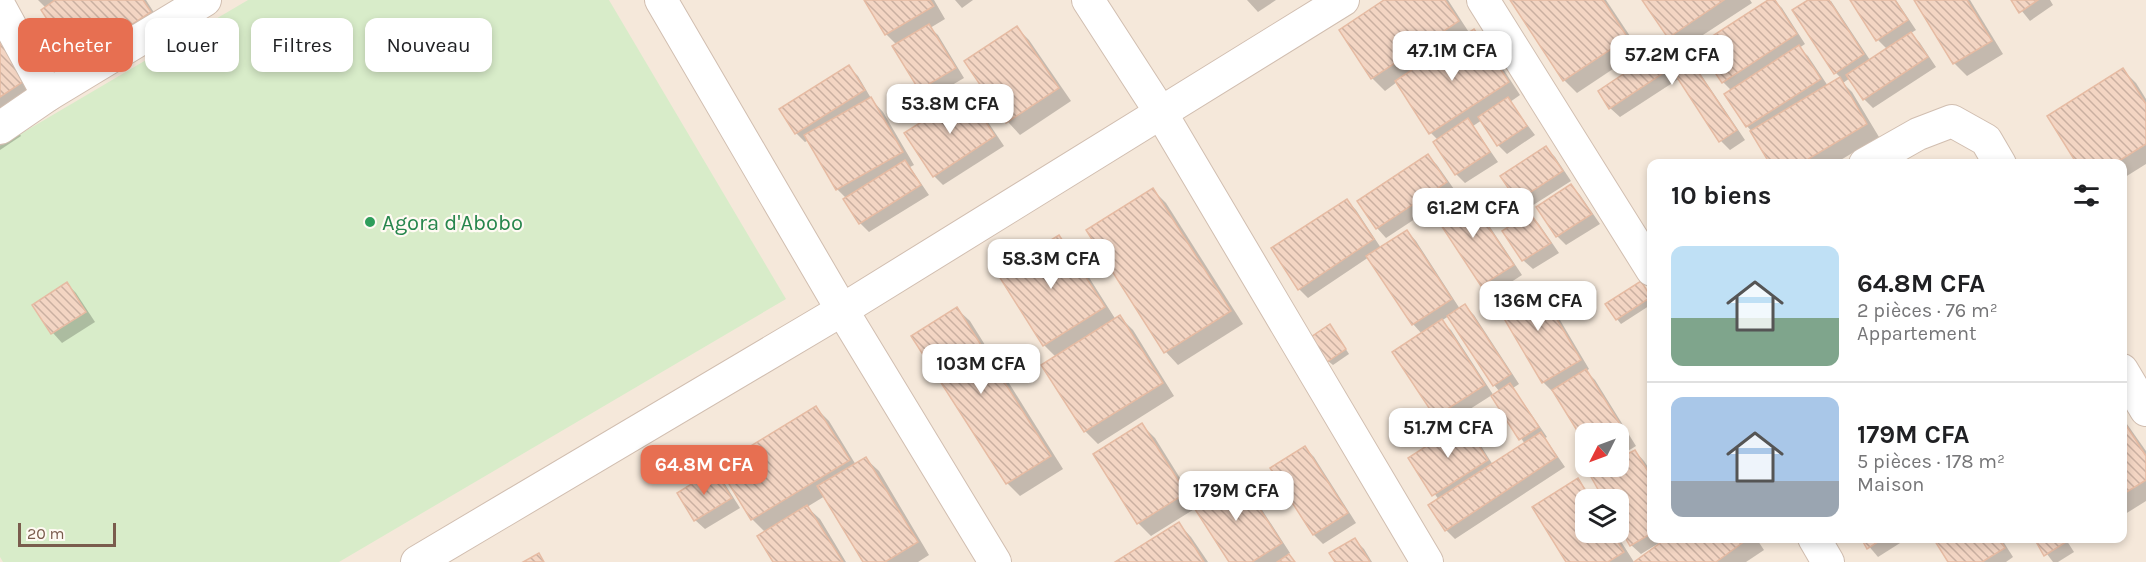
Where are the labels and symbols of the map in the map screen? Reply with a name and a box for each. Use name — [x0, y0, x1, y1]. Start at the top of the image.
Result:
pin: 47.1M CFA — [1383, 31, 1521, 82]
pin: 57.2M CFA — [1603, 35, 1741, 86]
pin: 53.8M CFA — [881, 84, 1019, 135]
pin: 61.2M CFA — [1404, 188, 1542, 239]
place label: Agora d'Abobo — [382, 210, 523, 236]
marker: Agora d'Abobo — [363, 215, 377, 229]
pin: 58.3M CFA — [982, 239, 1120, 290]
pin: 136M CFA — [1476, 281, 1600, 332]
pin: 103M CFA — [919, 344, 1043, 395]
pin: 51.7M CFA — [1379, 408, 1517, 459]
north arrow — [1575, 423, 1629, 477]
pin: 64.8M CFA — [635, 445, 773, 496]
pin: 179M CFA — [1174, 471, 1298, 522]
scale bar — [18, 520, 116, 548]

